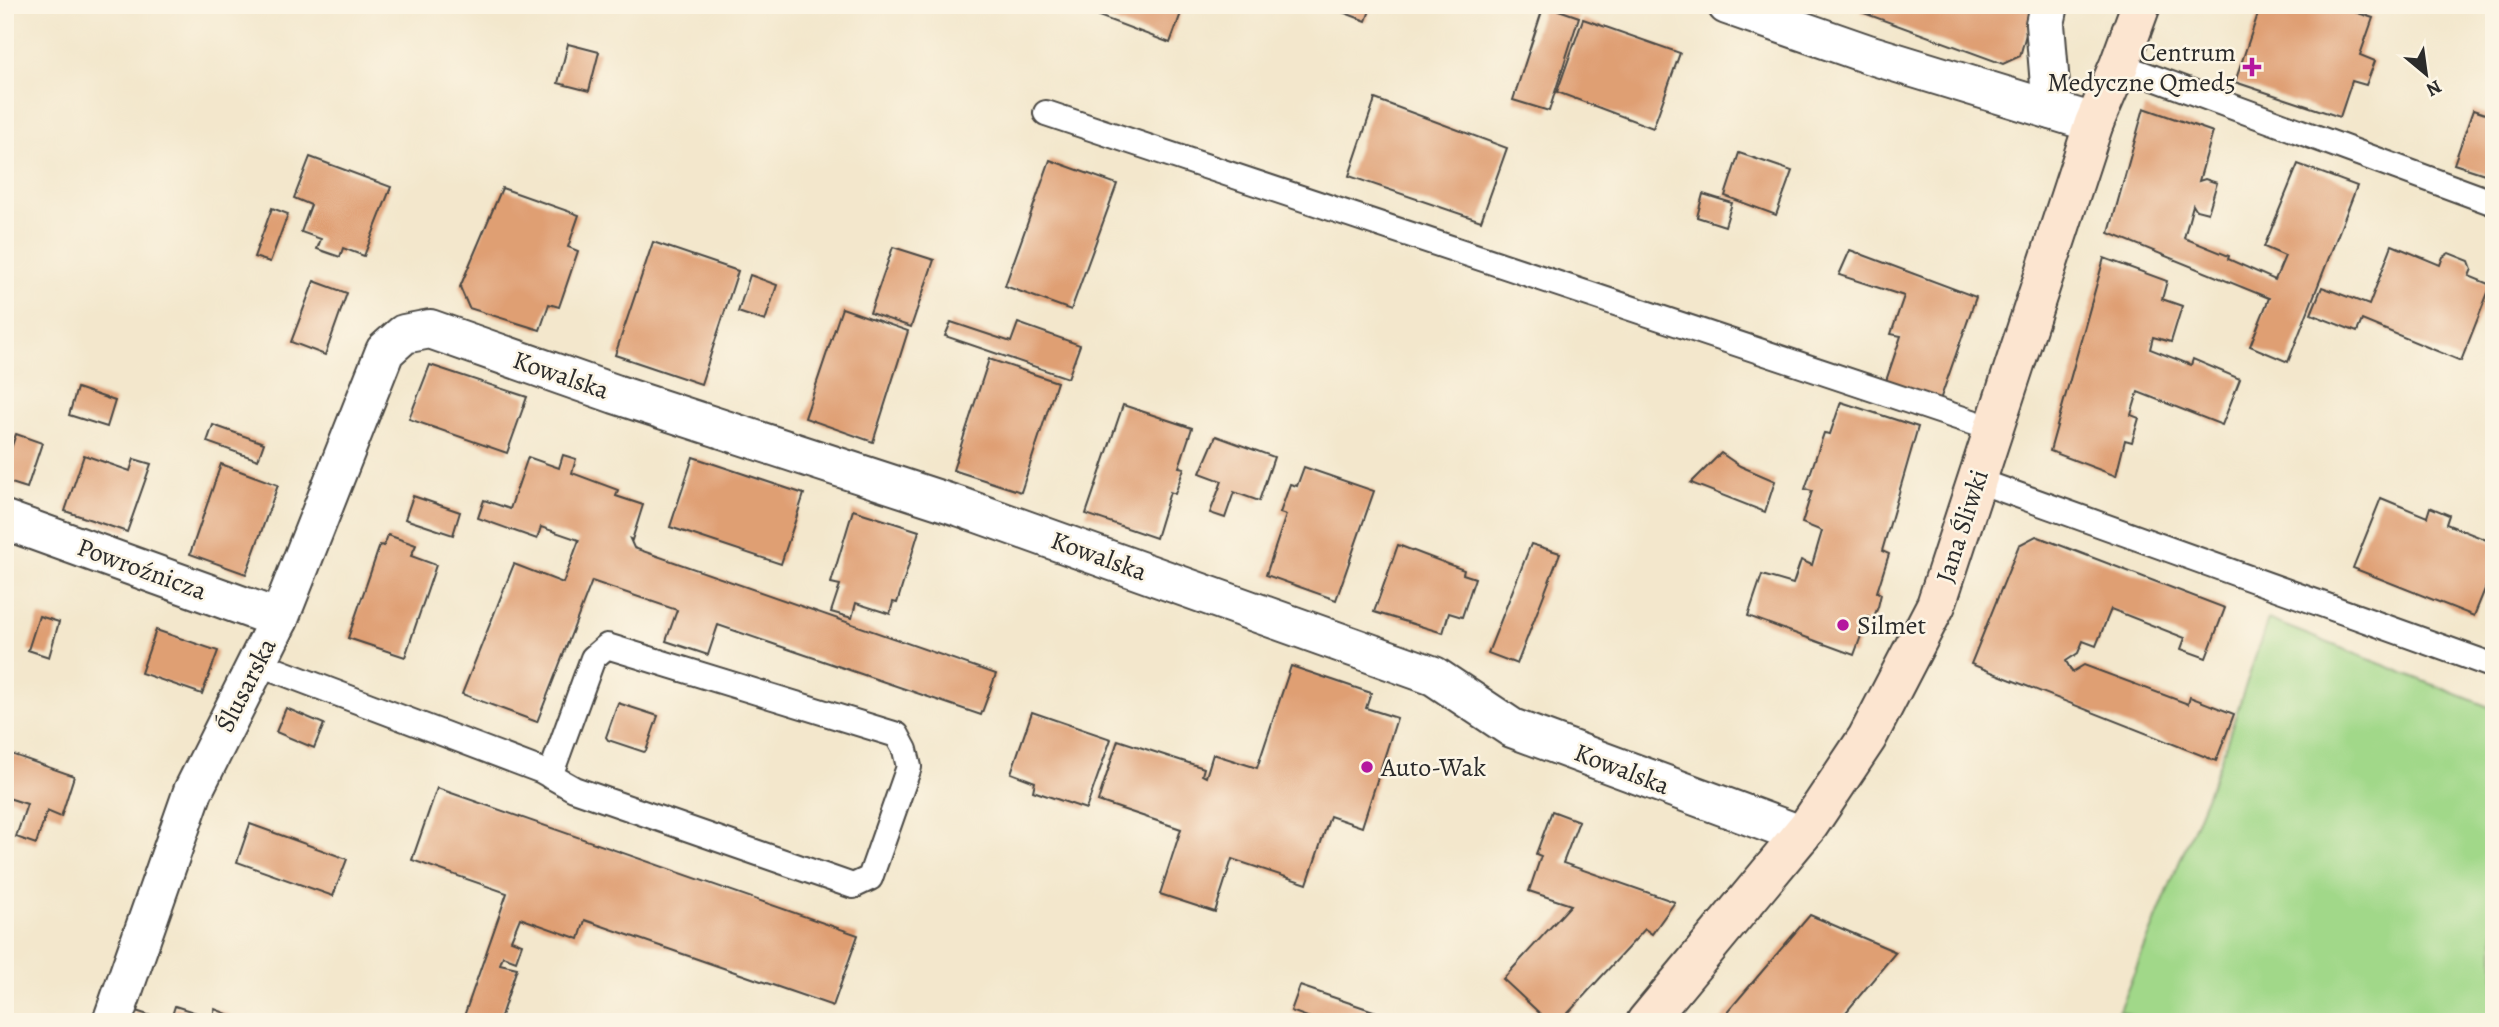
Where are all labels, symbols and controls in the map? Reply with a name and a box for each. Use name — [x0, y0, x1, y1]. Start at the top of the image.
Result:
place label: Centrum Medyczne Qmed5 — [2047, 35, 2236, 100]
north arrow — [2390, 38, 2460, 108]
marker: Centrum Medyczne Qmed5 — [2242, 57, 2262, 77]
text: N — [2421, 73, 2446, 103]
street label: Kowalska — [508, 342, 614, 408]
street label: Jana Śliwki — [1927, 465, 1997, 587]
street label: Kowalska — [1046, 523, 1152, 589]
street label: Powroźnicza — [72, 529, 212, 609]
place label: Silmet — [1857, 608, 1926, 643]
marker: Silmet — [1835, 617, 1851, 633]
street label: Ślusarska — [207, 632, 285, 738]
street label: Kowalska — [1569, 735, 1675, 803]
place label: Auto-Wak — [1380, 750, 1486, 785]
marker: Auto-Wak — [1359, 759, 1375, 775]

